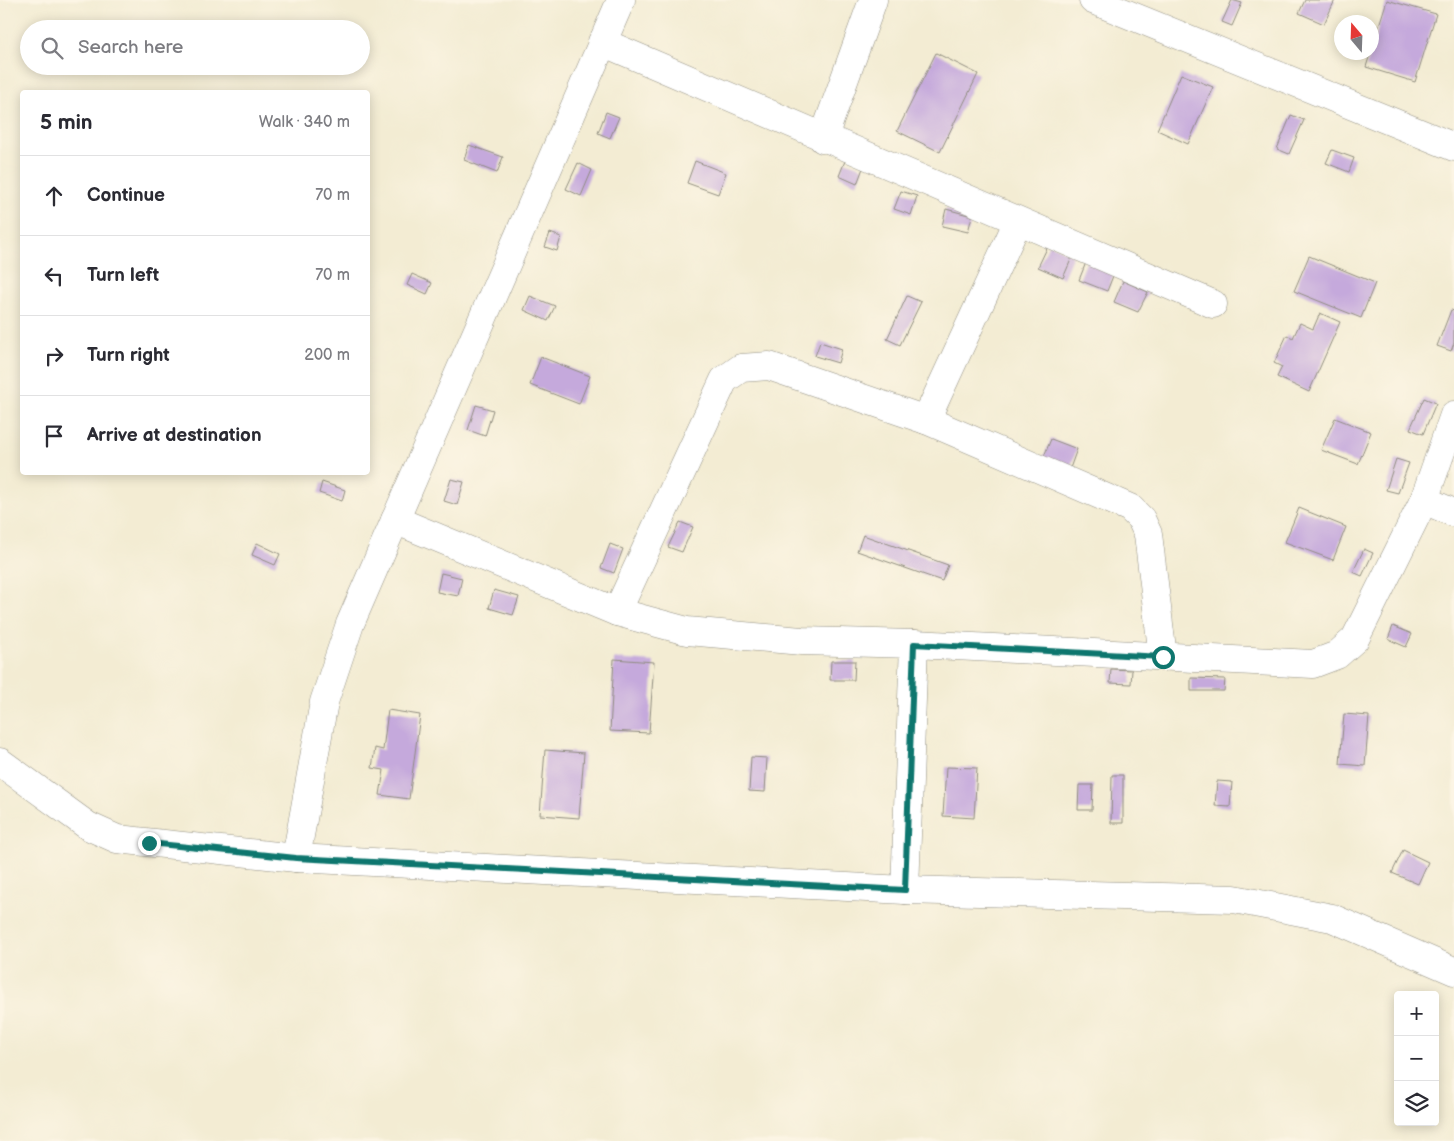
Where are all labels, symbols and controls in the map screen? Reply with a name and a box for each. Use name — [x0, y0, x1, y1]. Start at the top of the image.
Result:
north arrow — [1334, 15, 1379, 60]
search box — [20, 20, 370, 75]
icon: search — [38, 34, 66, 62]
text: Search here — [78, 36, 183, 59]
text: 5 min — [40, 110, 93, 135]
text: Walk · 340 m — [259, 113, 350, 132]
icon: ahead — [40, 182, 68, 210]
text: Continue — [87, 184, 165, 207]
text: 70 m — [315, 186, 350, 205]
icon: left — [40, 262, 68, 290]
text: Turn left — [87, 264, 159, 287]
text: 70 m — [315, 266, 350, 285]
icon: right — [40, 342, 68, 370]
text: Turn right — [87, 344, 170, 367]
text: 200 m — [304, 346, 350, 365]
icon: arrive — [40, 422, 68, 450]
text: Arrive at destination — [87, 424, 262, 447]
route start — [1152, 646, 1175, 669]
route end — [138, 832, 161, 855]
map controls — [1394, 991, 1439, 1126]
button: + — [1394, 991, 1439, 1036]
button: − — [1394, 1036, 1439, 1081]
button: layers — [1394, 1081, 1439, 1126]

